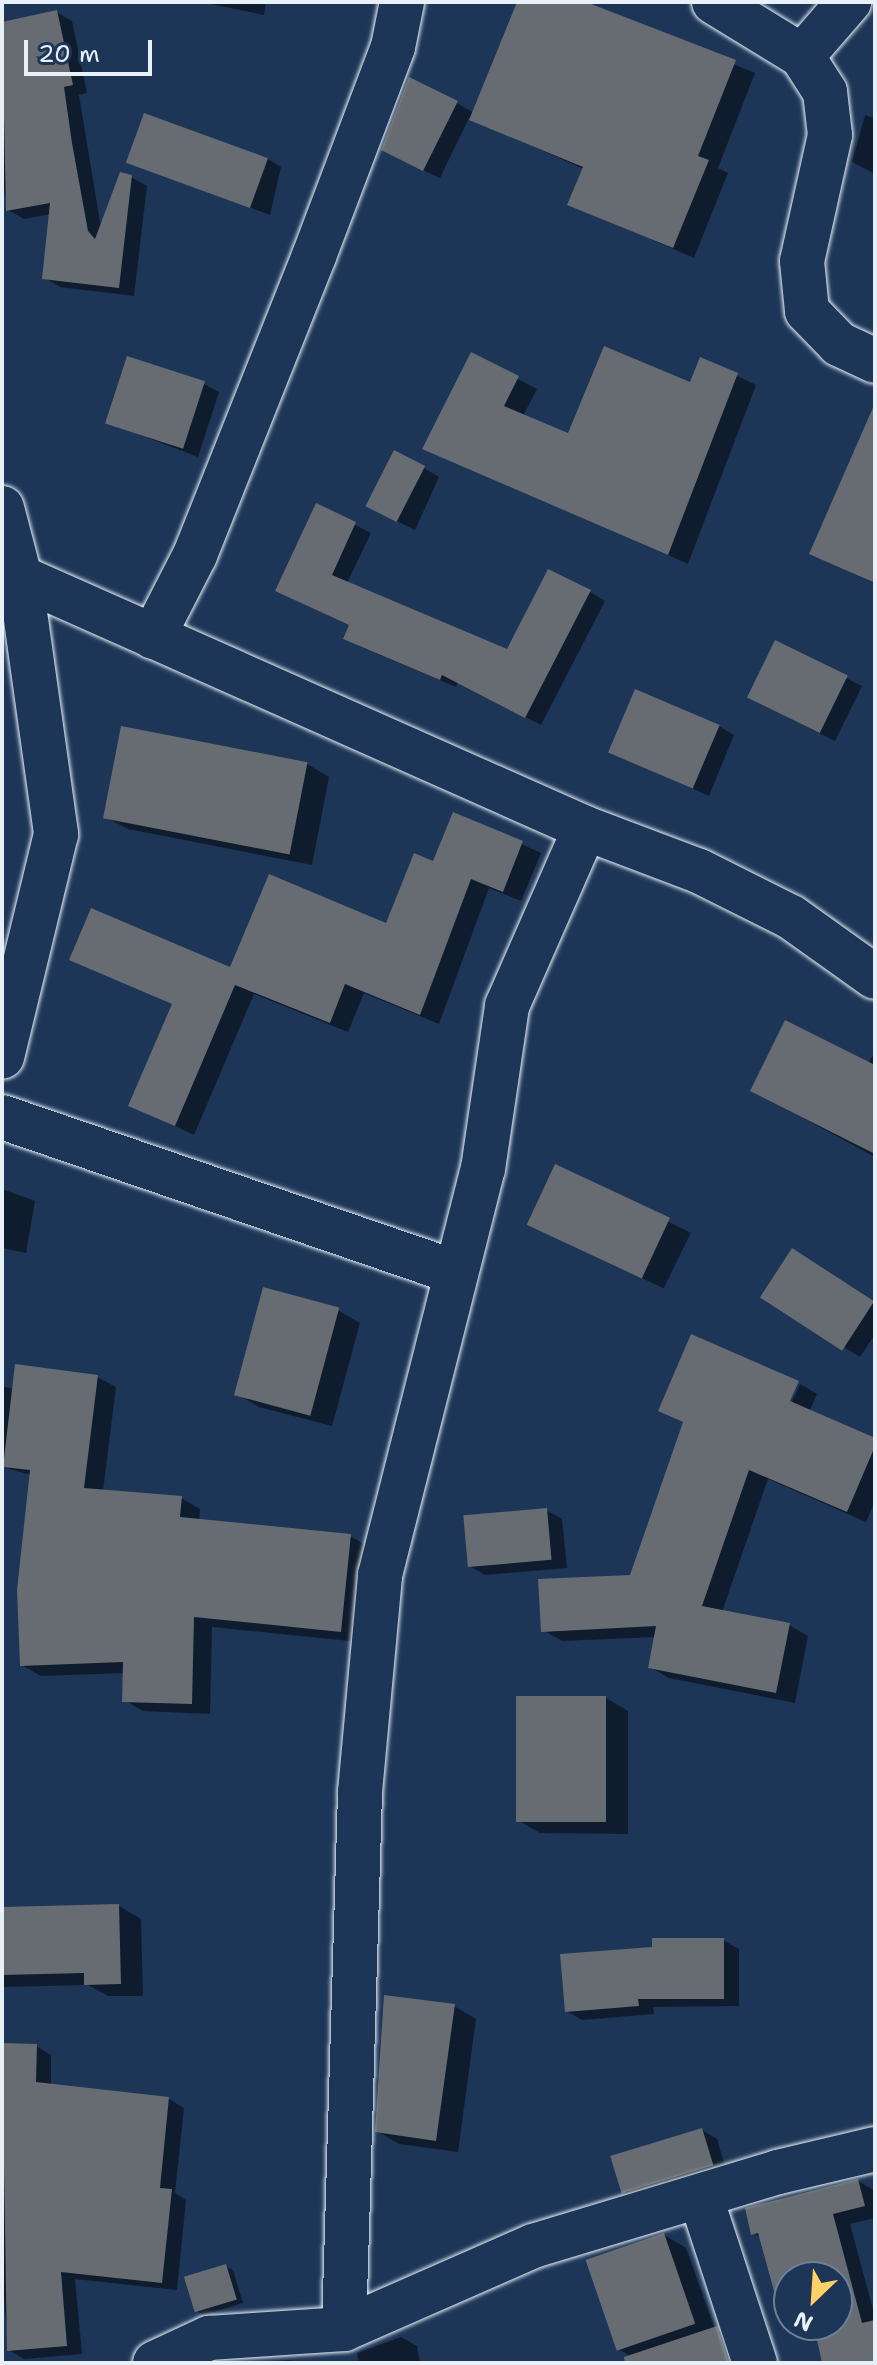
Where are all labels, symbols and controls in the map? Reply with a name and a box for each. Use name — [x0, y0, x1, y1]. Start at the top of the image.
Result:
scale bar — [28, 24, 156, 74]
text: 20 m — [38, 38, 100, 70]
north arrow — [773, 2261, 853, 2341]
text: N — [789, 2305, 818, 2338]

